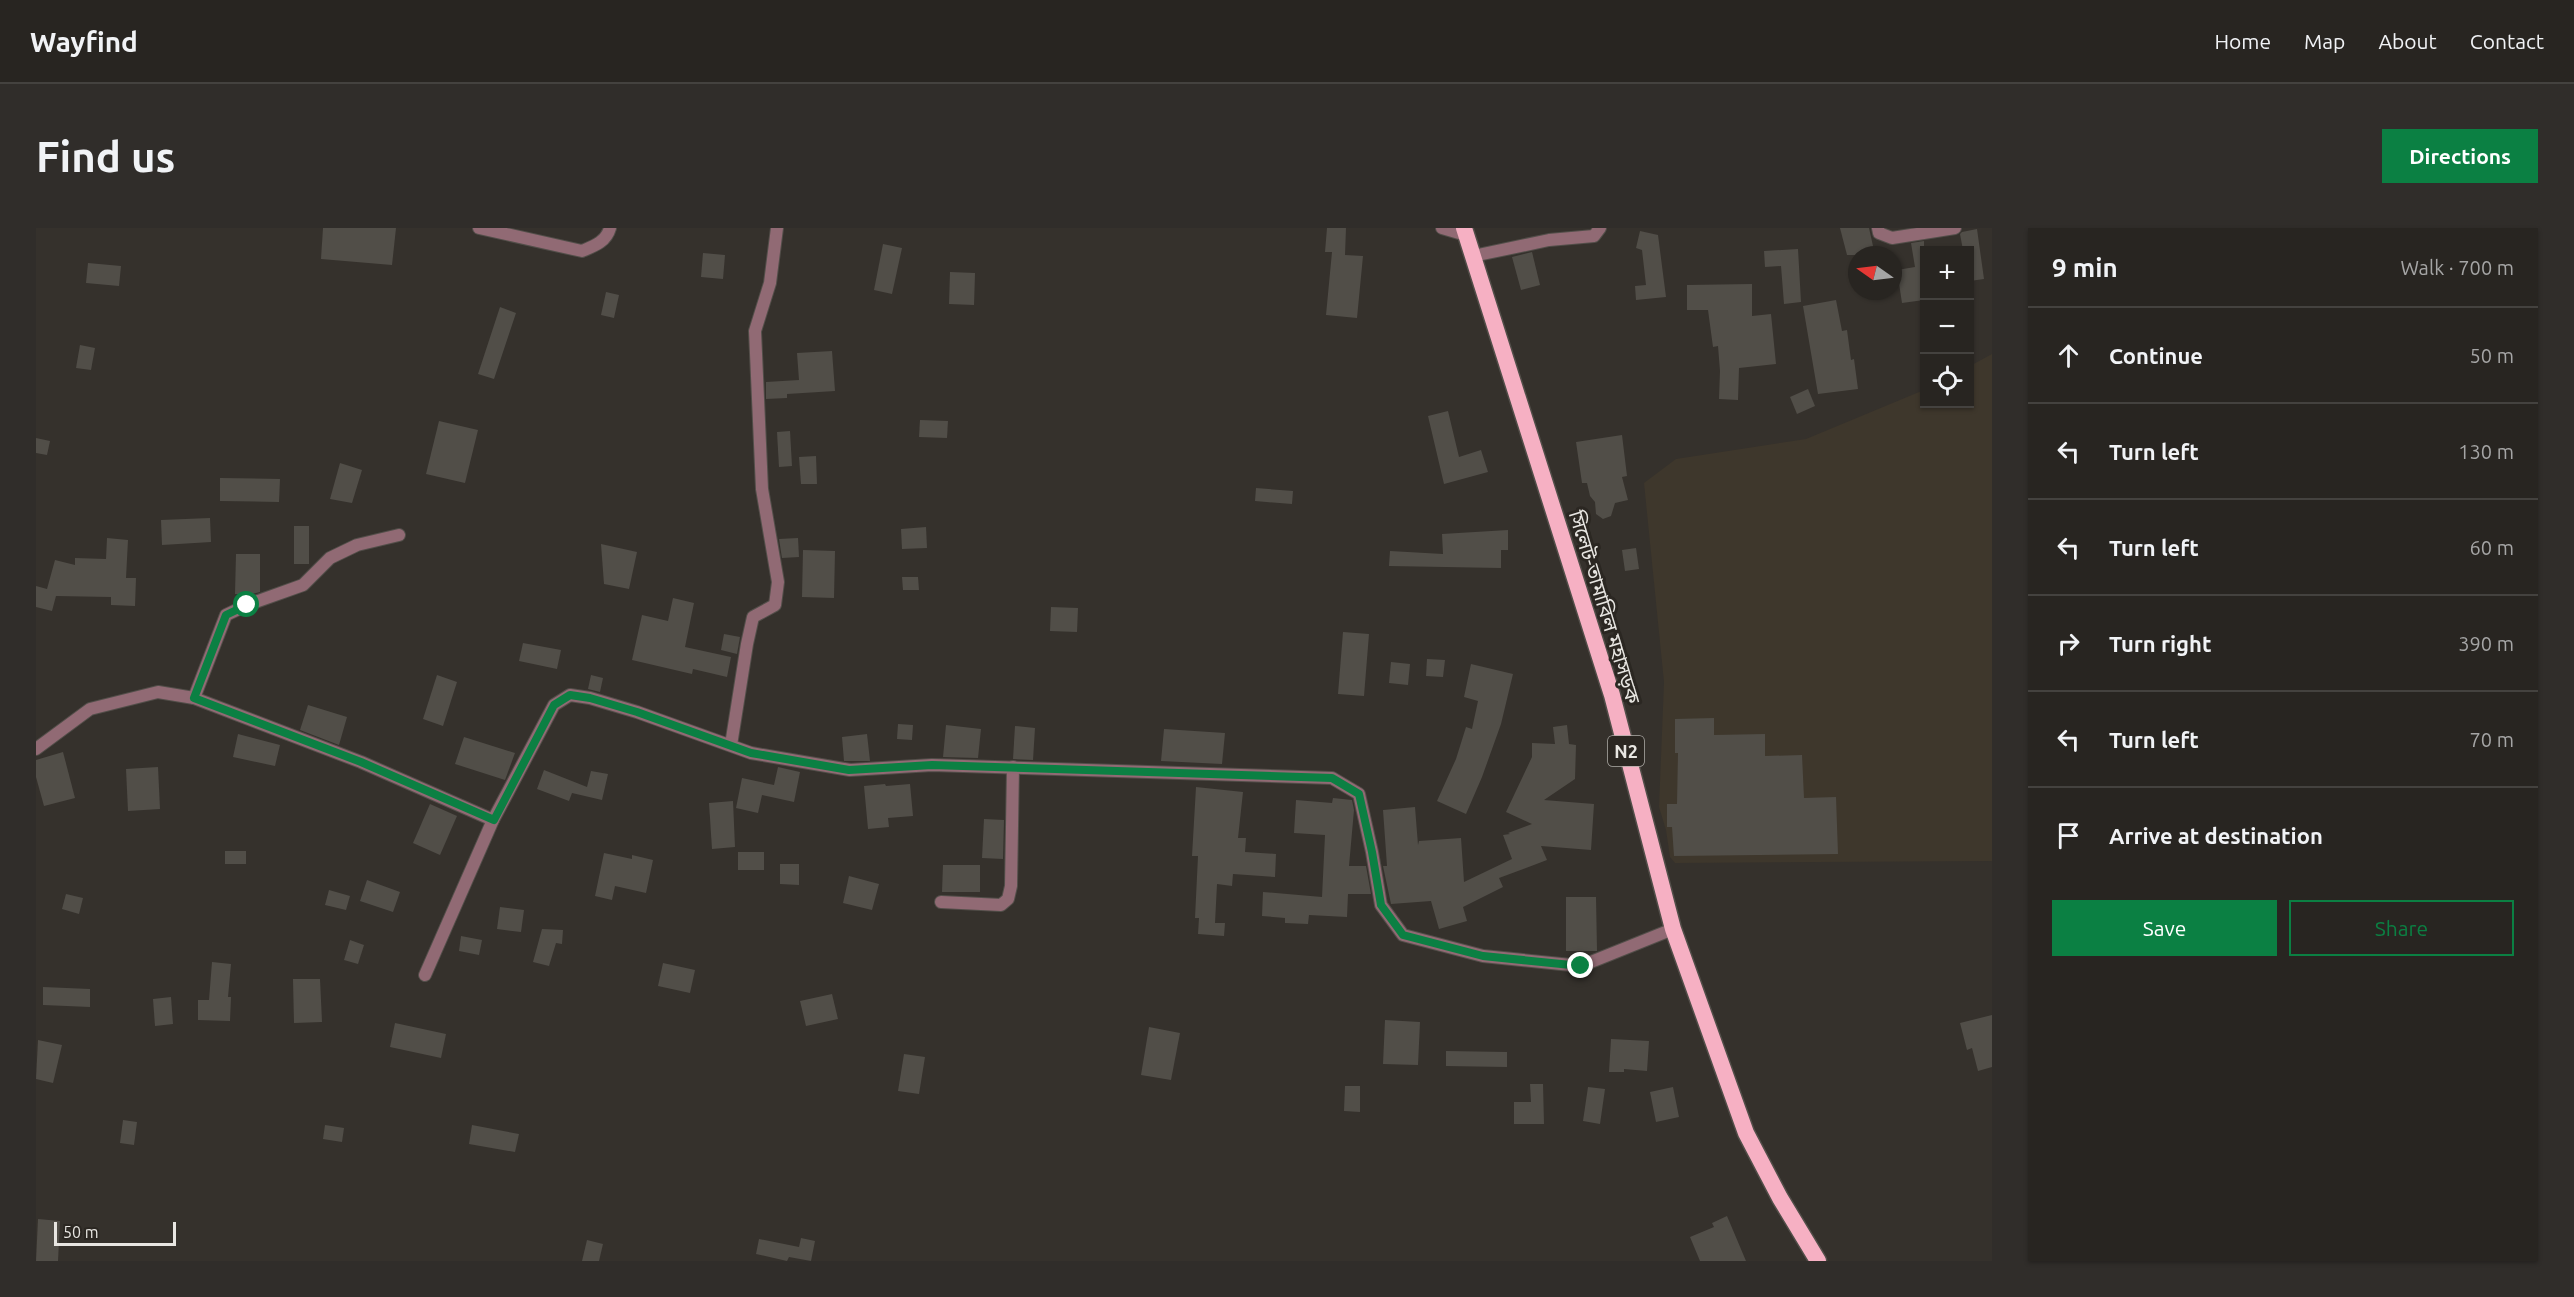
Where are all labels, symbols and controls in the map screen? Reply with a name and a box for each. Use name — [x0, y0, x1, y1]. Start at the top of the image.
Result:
text: Wayfind — [30, 26, 138, 57]
text: Home — [2214, 29, 2271, 53]
text: Map — [2304, 29, 2345, 53]
text: About — [2378, 29, 2437, 53]
text: Contact — [2470, 29, 2544, 53]
button: Directions — [2382, 129, 2538, 183]
text: Find us — [36, 133, 175, 180]
north arrow — [1848, 246, 1902, 300]
map controls — [1920, 246, 1974, 408]
button: + — [1920, 246, 1974, 300]
text: 9 min — [2052, 253, 2118, 282]
text: Walk · 700 m — [2401, 256, 2514, 279]
button: − — [1920, 300, 1974, 354]
icon: ahead — [2052, 339, 2085, 372]
text: Continue — [2109, 343, 2203, 368]
text: 50 m — [2470, 344, 2514, 367]
button: locate — [1920, 354, 1974, 408]
icon: left — [2052, 435, 2085, 468]
text: Turn left — [2109, 439, 2199, 464]
text: 130 m — [2458, 440, 2514, 463]
street label: সিলেট-তামাবিল মহাসড়ক — [1564, 507, 1646, 707]
icon: left — [2052, 531, 2085, 564]
text: Turn left — [2109, 535, 2199, 560]
text: 60 m — [2470, 536, 2514, 559]
route start — [233, 591, 259, 617]
icon: right — [2052, 627, 2085, 660]
text: Turn right — [2109, 631, 2211, 656]
text: 390 m — [2458, 632, 2514, 655]
icon: left — [2052, 723, 2085, 756]
text: Turn left — [2109, 727, 2199, 752]
text: 70 m — [2470, 728, 2514, 751]
road number: N2 — [1608, 736, 1644, 766]
icon: arrive — [2052, 819, 2085, 852]
text: Arrive at destination — [2109, 823, 2323, 848]
button: Save — [2052, 900, 2277, 956]
button: Share — [2289, 900, 2514, 956]
route end — [1567, 952, 1593, 978]
scale bar — [54, 1219, 176, 1246]
text: 50 m — [63, 1223, 99, 1241]

